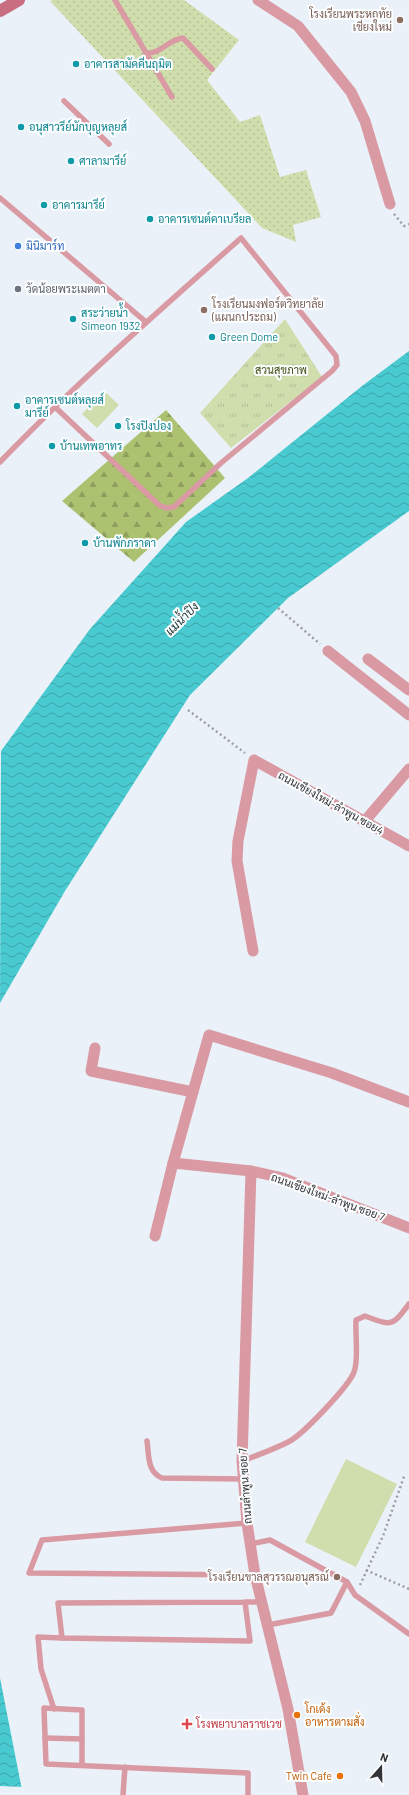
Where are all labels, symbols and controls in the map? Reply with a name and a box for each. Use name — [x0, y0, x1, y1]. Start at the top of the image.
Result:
place label: โรงเรียนพระหฤทัย เชียงใหม่ — [308, 6, 392, 33]
marker: โรงเรียนพระหฤทัย เชียงใหม่ — [395, 15, 405, 25]
place label: อาคารสามัคคีนฤมิต — [84, 56, 172, 71]
marker: อาคารสามัคคีนฤมิต — [71, 59, 81, 69]
place label: อนุสาวรีย์นักบุญหลุยส์ — [29, 119, 127, 136]
marker: อนุสาวรีย์นักบุญหลุยส์ — [16, 122, 26, 132]
place label: ศาลามารีย์ — [79, 153, 126, 167]
marker: ศาลามารีย์ — [66, 156, 76, 166]
place label: อาคารมารีย์ — [52, 197, 105, 211]
marker: อาคารมารีย์ — [39, 200, 49, 210]
place label: อาคารเซนต์คาเบรียล — [158, 211, 251, 225]
marker: อาคารเซนต์คาเบรียล — [145, 214, 155, 224]
place label: มินิมาร์ท — [26, 238, 64, 252]
marker: มินิมาร์ท — [13, 241, 23, 251]
place label: วัดน้อยพระเมตตา — [26, 282, 106, 295]
marker: วัดน้อยพระเมตตา — [13, 284, 23, 294]
place label: โรงเรียนมงฟอร์ตวิทยาลัย (แผนกประถม) — [211, 296, 324, 323]
place label: สระว่ายน้ำ Simeon 1932 — [81, 302, 140, 332]
marker: โรงเรียนมงฟอร์ตวิทยาลัย (แผนกประถม) — [199, 305, 209, 315]
marker: สระว่ายน้ำ Simeon 1932 — [68, 314, 78, 324]
place label: Green Dome — [220, 330, 278, 343]
marker: Green Dome — [207, 332, 217, 342]
park label: สวนสุขภาพ — [255, 363, 307, 379]
place label: อาคารเซนต์หลุยส์ มารีย์ — [25, 392, 104, 419]
marker: อาคารเซนต์หลุยส์ มารีย์ — [12, 401, 22, 411]
place label: โรงปิงปอง — [125, 418, 171, 432]
marker: โรงปิงปอง — [113, 421, 123, 431]
place label: บ้านเทพอาทร — [60, 439, 122, 452]
marker: บ้านเทพอาทร — [47, 441, 57, 451]
place label: บ้านพักภราดา — [93, 536, 156, 549]
marker: บ้านพักภราดา — [80, 538, 90, 548]
water label: แม่น้ำปิง — [160, 596, 201, 638]
street label: ถนนเชียงใหม่-ลำพูน ซอย4 — [275, 767, 387, 839]
street label: ถนนเชียงใหม่-ลำพูน ซอย 7 — [269, 1169, 387, 1225]
street label: ถนนลำพูน ซอย 7 — [235, 1447, 256, 1524]
place label: โรงเรียนขาลสุวรรณอนุสรณ์ — [207, 1569, 329, 1586]
marker: โรงเรียนขาลสุวรรณอนุสรณ์ — [332, 1572, 342, 1582]
place label: โกเด้ง อาหารตามสั่ง — [304, 1701, 365, 1728]
marker: โกเด้ง อาหารตามสั่ง — [292, 1710, 302, 1720]
place label: โรงพยาบาลราชเวช — [195, 1716, 282, 1730]
marker: โรงพยาบาลราชเวช — [181, 1718, 193, 1730]
north arrow — [361, 1747, 401, 1787]
text: N — [379, 1750, 390, 1764]
place label: Twin Cafe — [286, 1769, 332, 1782]
marker: Twin Cafe — [335, 1771, 345, 1781]

